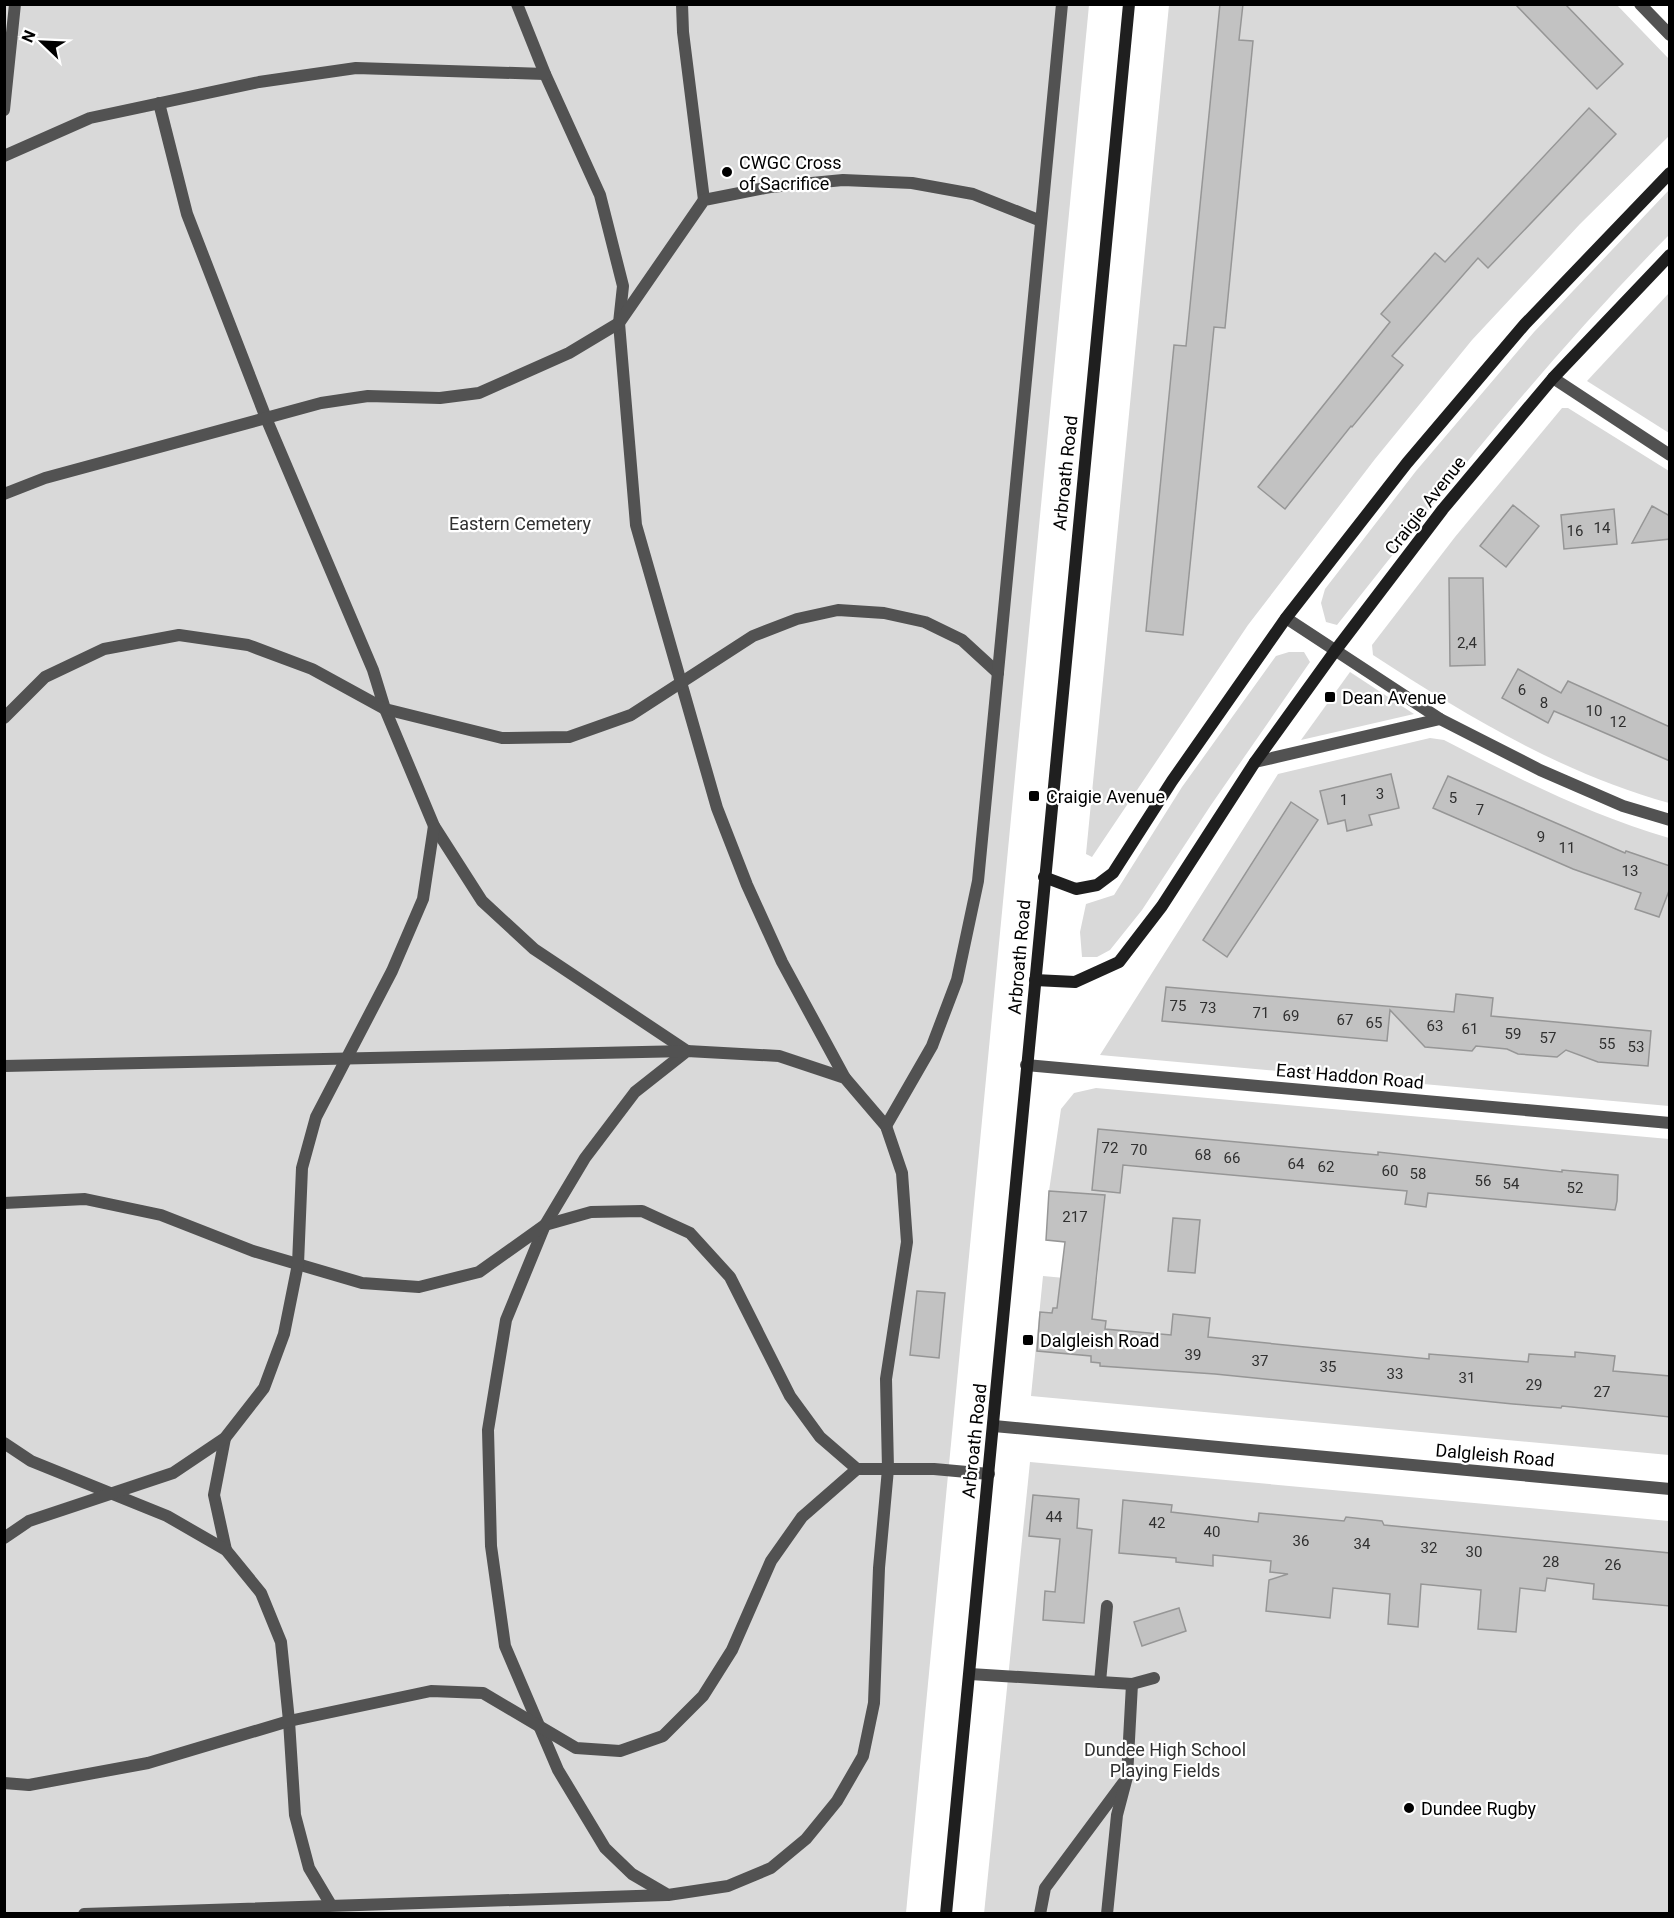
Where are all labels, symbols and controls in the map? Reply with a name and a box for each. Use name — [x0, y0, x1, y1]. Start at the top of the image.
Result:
north arrow — [12, 12, 72, 72]
text: N — [18, 27, 40, 45]
place label: CWGC Cross of Sacrifice — [739, 152, 842, 194]
marker: CWGC Cross of Sacrifice — [720, 165, 734, 179]
street label: Arbroath Road — [1049, 414, 1081, 532]
street label: Craigie Avenue — [1380, 452, 1470, 558]
park label: Eastern Cemetery — [449, 513, 592, 534]
house number: 14 — [1594, 519, 1611, 537]
house number: 16 — [1567, 522, 1583, 540]
house number: 2,4 — [1457, 634, 1477, 652]
house number: 6 — [1518, 681, 1526, 699]
place label: Dean Avenue — [1342, 687, 1446, 708]
marker: Dean Avenue — [1323, 690, 1337, 704]
house number: 8 — [1540, 694, 1548, 712]
house number: 10 — [1586, 702, 1602, 720]
house number: 12 — [1610, 713, 1626, 731]
house number: 3 — [1376, 785, 1384, 803]
place label: Craigie Avenue — [1046, 786, 1165, 807]
marker: Craigie Avenue — [1027, 789, 1041, 803]
house number: 5 — [1449, 789, 1457, 807]
house number: 1 — [1340, 791, 1348, 809]
house number: 7 — [1476, 801, 1484, 819]
house number: 9 — [1537, 828, 1545, 846]
house number: 11 — [1559, 839, 1575, 857]
house number: 13 — [1622, 862, 1638, 880]
street label: Arbroath Road — [1004, 899, 1034, 1015]
house number: 75 — [1170, 997, 1186, 1015]
house number: 73 — [1200, 999, 1216, 1017]
house number: 71 — [1253, 1004, 1269, 1022]
house number: 69 — [1283, 1007, 1299, 1025]
house number: 67 — [1337, 1011, 1353, 1029]
house number: 65 — [1366, 1014, 1382, 1032]
house number: 63 — [1427, 1017, 1443, 1035]
house number: 61 — [1462, 1020, 1478, 1038]
house number: 59 — [1505, 1025, 1521, 1043]
house number: 57 — [1540, 1029, 1556, 1047]
house number: 55 — [1599, 1035, 1615, 1053]
house number: 53 — [1628, 1038, 1644, 1056]
street label: East Haddon Road — [1275, 1059, 1425, 1093]
house number: 72 — [1102, 1139, 1118, 1157]
house number: 70 — [1131, 1141, 1147, 1159]
house number: 68 — [1195, 1146, 1211, 1164]
house number: 66 — [1224, 1149, 1240, 1167]
house number: 64 — [1288, 1155, 1305, 1173]
house number: 62 — [1318, 1158, 1334, 1176]
house number: 60 — [1382, 1162, 1398, 1180]
house number: 58 — [1410, 1165, 1426, 1183]
house number: 56 — [1475, 1172, 1491, 1190]
house number: 54 — [1503, 1175, 1520, 1193]
house number: 52 — [1567, 1179, 1583, 1197]
house number: 217 — [1062, 1208, 1088, 1226]
place label: Dalgleish Road — [1040, 1330, 1159, 1351]
marker: Dalgleish Road — [1021, 1333, 1035, 1347]
house number: 39 — [1185, 1346, 1201, 1364]
house number: 37 — [1252, 1352, 1268, 1370]
house number: 35 — [1320, 1358, 1336, 1376]
house number: 33 — [1387, 1365, 1403, 1383]
house number: 31 — [1459, 1369, 1475, 1387]
house number: 29 — [1526, 1376, 1542, 1394]
street label: Arbroath Road — [958, 1382, 990, 1500]
house number: 27 — [1594, 1383, 1610, 1401]
street label: Dalgleish Road — [1435, 1439, 1555, 1471]
house number: 44 — [1046, 1508, 1063, 1526]
house number: 42 — [1149, 1514, 1165, 1532]
house number: 40 — [1204, 1523, 1220, 1541]
house number: 36 — [1293, 1532, 1309, 1550]
house number: 34 — [1354, 1535, 1371, 1553]
house number: 32 — [1421, 1539, 1437, 1557]
house number: 30 — [1466, 1543, 1482, 1561]
house number: 28 — [1543, 1553, 1559, 1571]
house number: 26 — [1605, 1556, 1621, 1574]
park label: Dundee High School Playing Fields — [1084, 1739, 1246, 1781]
place label: Dundee Rugby — [1421, 1798, 1537, 1819]
marker: Dundee Rugby — [1402, 1801, 1416, 1815]

